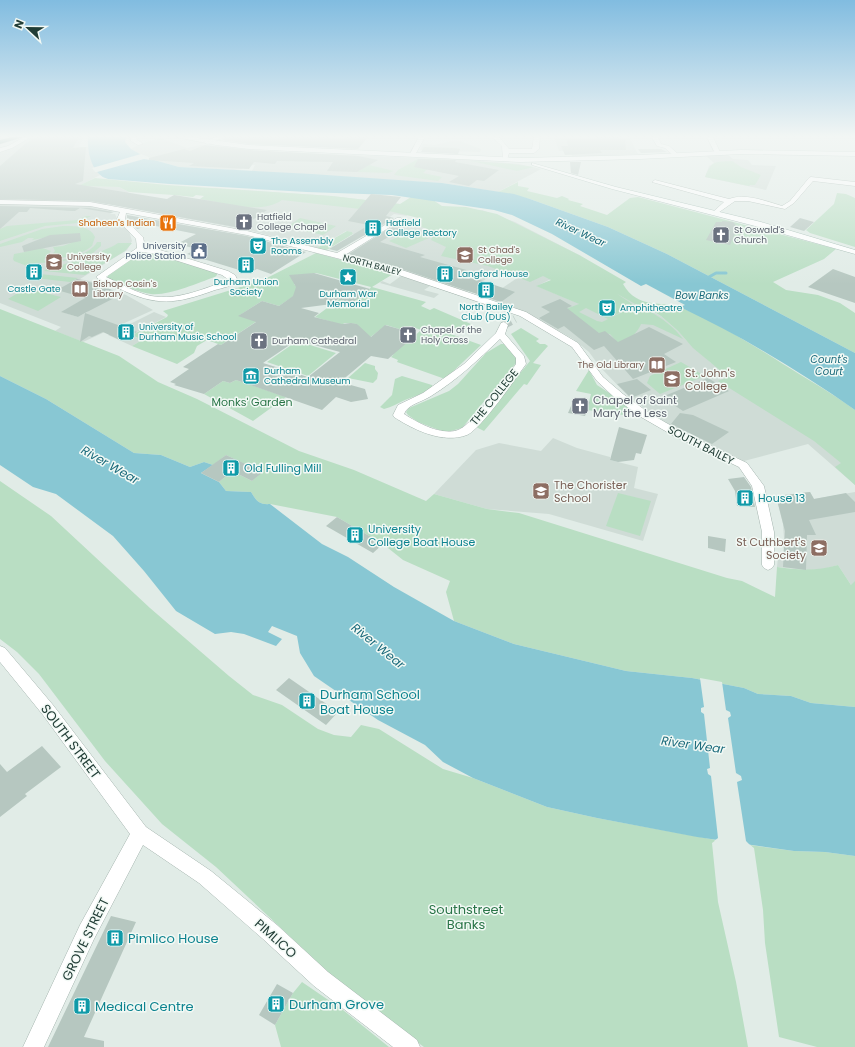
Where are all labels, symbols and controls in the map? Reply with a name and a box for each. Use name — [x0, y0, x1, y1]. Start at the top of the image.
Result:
north arrow — [8, 8, 48, 48]
text: N — [10, 17, 28, 31]
place label: Hatfield College Chapel — [257, 211, 326, 233]
church icon: Hatfield College Chapel — [234, 212, 254, 232]
restaurant icon: Shaheen's Indian — [158, 213, 178, 233]
water label: River Wear — [553, 214, 608, 251]
place label: Shaheen's Indian — [79, 217, 155, 229]
place label: Hatfield College Rectory — [386, 217, 457, 239]
building icon: Hatfield College Rectory — [363, 218, 383, 238]
place label: St Oswald's Church — [734, 224, 785, 246]
church icon: St Oswald's Church — [711, 225, 731, 245]
place label: The Assembly Rooms — [271, 235, 333, 257]
theatre icon: The Assembly Rooms — [248, 236, 268, 256]
place label: University Police Station — [126, 240, 186, 262]
public building icon: University Police Station — [189, 241, 209, 261]
place label: St Chad's College — [478, 244, 520, 266]
school or university icon: St Chad's College — [455, 245, 475, 265]
place label: University College — [67, 251, 110, 273]
street label: NORTH BAILEY — [341, 251, 403, 279]
school or university icon: University College — [44, 252, 64, 272]
building icon: Durham Union Society — [236, 255, 256, 275]
building icon: Castle Gate — [24, 262, 44, 282]
building icon: Langford House — [435, 264, 455, 284]
place icon: Durham War Memorial — [338, 267, 358, 287]
place label: Langford House — [458, 268, 529, 280]
place label: Durham Union Society — [214, 276, 279, 298]
place label: Bishop Cosin's Library — [93, 278, 157, 300]
library icon: Bishop Cosin's Library — [70, 279, 90, 299]
building icon: North Bailey Club (DUS) — [476, 280, 496, 300]
place label: Castle Gate — [7, 283, 61, 295]
place label: Durham War Memorial — [319, 288, 377, 310]
water label: Bow Banks — [675, 288, 729, 303]
theatre icon: Amphitheatre — [597, 298, 617, 318]
place label: North Bailey Club (DUS) — [459, 301, 513, 323]
place label: Amphitheatre — [620, 302, 683, 314]
place label: University of Durham Music School — [139, 321, 237, 343]
building icon: University of Durham Music School — [116, 322, 136, 342]
place label: Chapel of the Holy Cross — [421, 324, 482, 346]
church icon: Chapel of the Holy Cross — [398, 325, 418, 345]
church icon: Durham Cathedral — [249, 331, 269, 351]
place label: Durham Cathedral — [272, 335, 356, 347]
water label: Count's Court — [810, 352, 848, 379]
library icon: The Old Library — [647, 355, 667, 375]
place label: The Old Library — [578, 359, 644, 371]
place label: Durham Cathedral Museum — [264, 365, 351, 387]
street label: THE COLLEGE — [466, 365, 522, 429]
place label: St. John's College — [685, 365, 735, 394]
museum icon: Durham Cathedral Museum — [241, 366, 261, 386]
school or university icon: St. John's College — [662, 369, 682, 389]
place label: Chapel of Saint Mary the Less — [593, 392, 677, 421]
park label: Monks' Garden — [211, 394, 293, 410]
church icon: Chapel of Saint Mary the Less — [570, 396, 590, 416]
street label: SOUTH BAILEY — [665, 421, 738, 469]
water label: River Wear — [78, 441, 143, 488]
building icon: Old Fulling Mill — [221, 458, 241, 478]
place label: Old Fulling Mill — [244, 460, 321, 476]
place label: The Chorister School — [554, 477, 627, 506]
school or university icon: The Chorister School — [531, 481, 551, 501]
building icon: House 13 — [735, 488, 755, 508]
place label: House 13 — [758, 490, 805, 506]
place label: University College Boat House — [368, 521, 476, 550]
building icon: University College Boat House — [345, 525, 365, 545]
place label: St Cuthbert's Society — [736, 534, 807, 563]
school or university icon: St Cuthbert's Society — [809, 538, 829, 558]
water label: River Wear — [348, 619, 409, 673]
place label: Durham School Boat House — [320, 685, 420, 719]
building icon: Durham School Boat House — [297, 691, 317, 711]
street label: SOUTH STREET — [36, 700, 105, 783]
water label: River Wear — [660, 732, 727, 757]
street label: GROVE STREET — [57, 895, 114, 984]
park label: Southstreet Banks — [429, 900, 504, 934]
street label: PIMLICO — [250, 914, 301, 962]
building icon: Pimlico House — [105, 928, 125, 948]
place label: Pimlico House — [128, 929, 219, 948]
building icon: Durham Grove — [266, 994, 286, 1014]
place label: Durham Grove — [289, 995, 384, 1014]
building icon: Medical Centre — [72, 996, 92, 1016]
place label: Medical Centre — [95, 997, 194, 1016]

